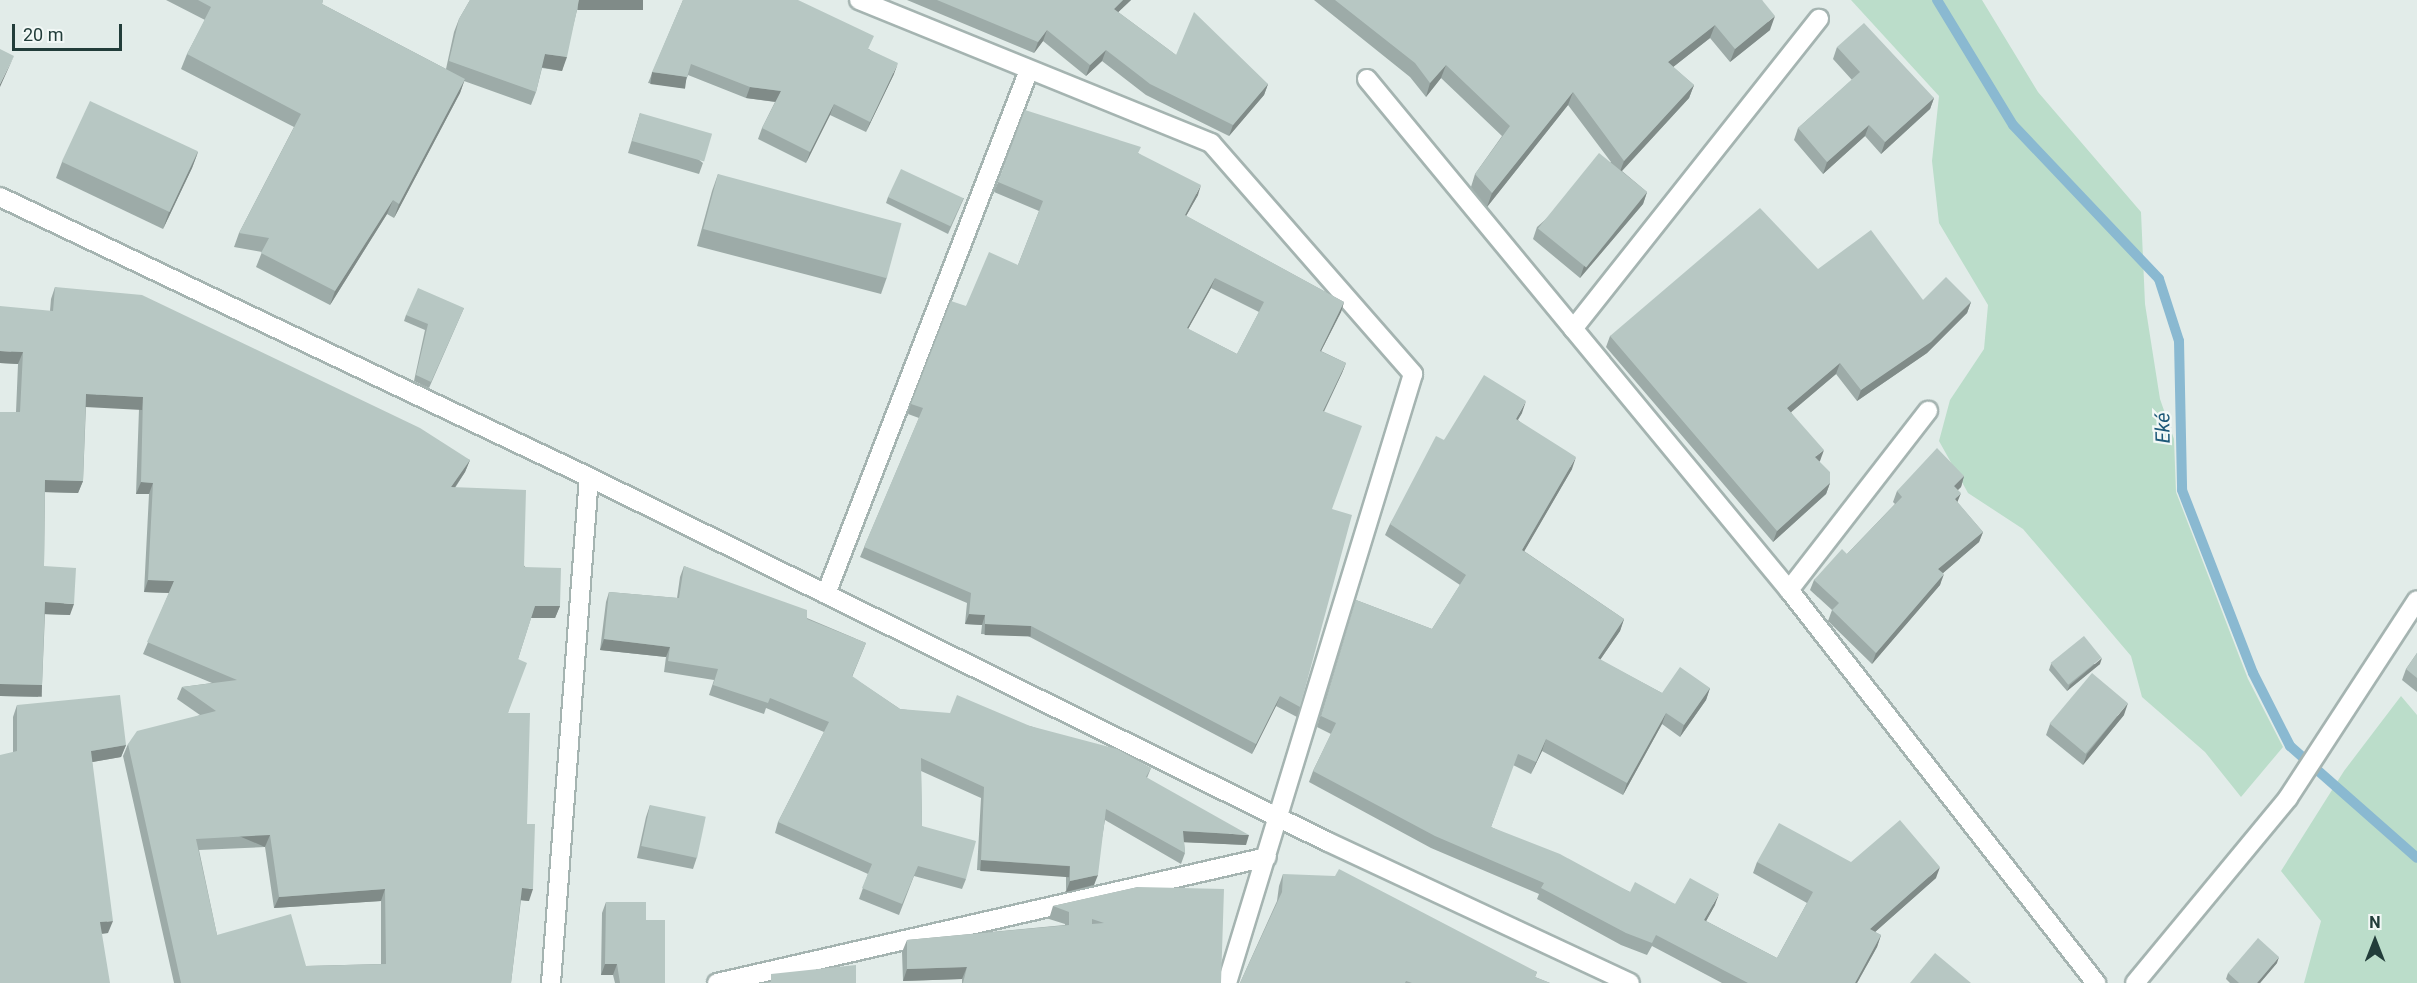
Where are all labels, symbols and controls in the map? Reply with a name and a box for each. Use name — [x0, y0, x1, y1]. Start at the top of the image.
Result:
scale bar — [15, 12, 124, 50]
text: 20 m — [23, 24, 63, 45]
water label: Eké — [2151, 412, 2175, 444]
north arrow — [2345, 911, 2405, 971]
text: N — [2369, 913, 2381, 932]

